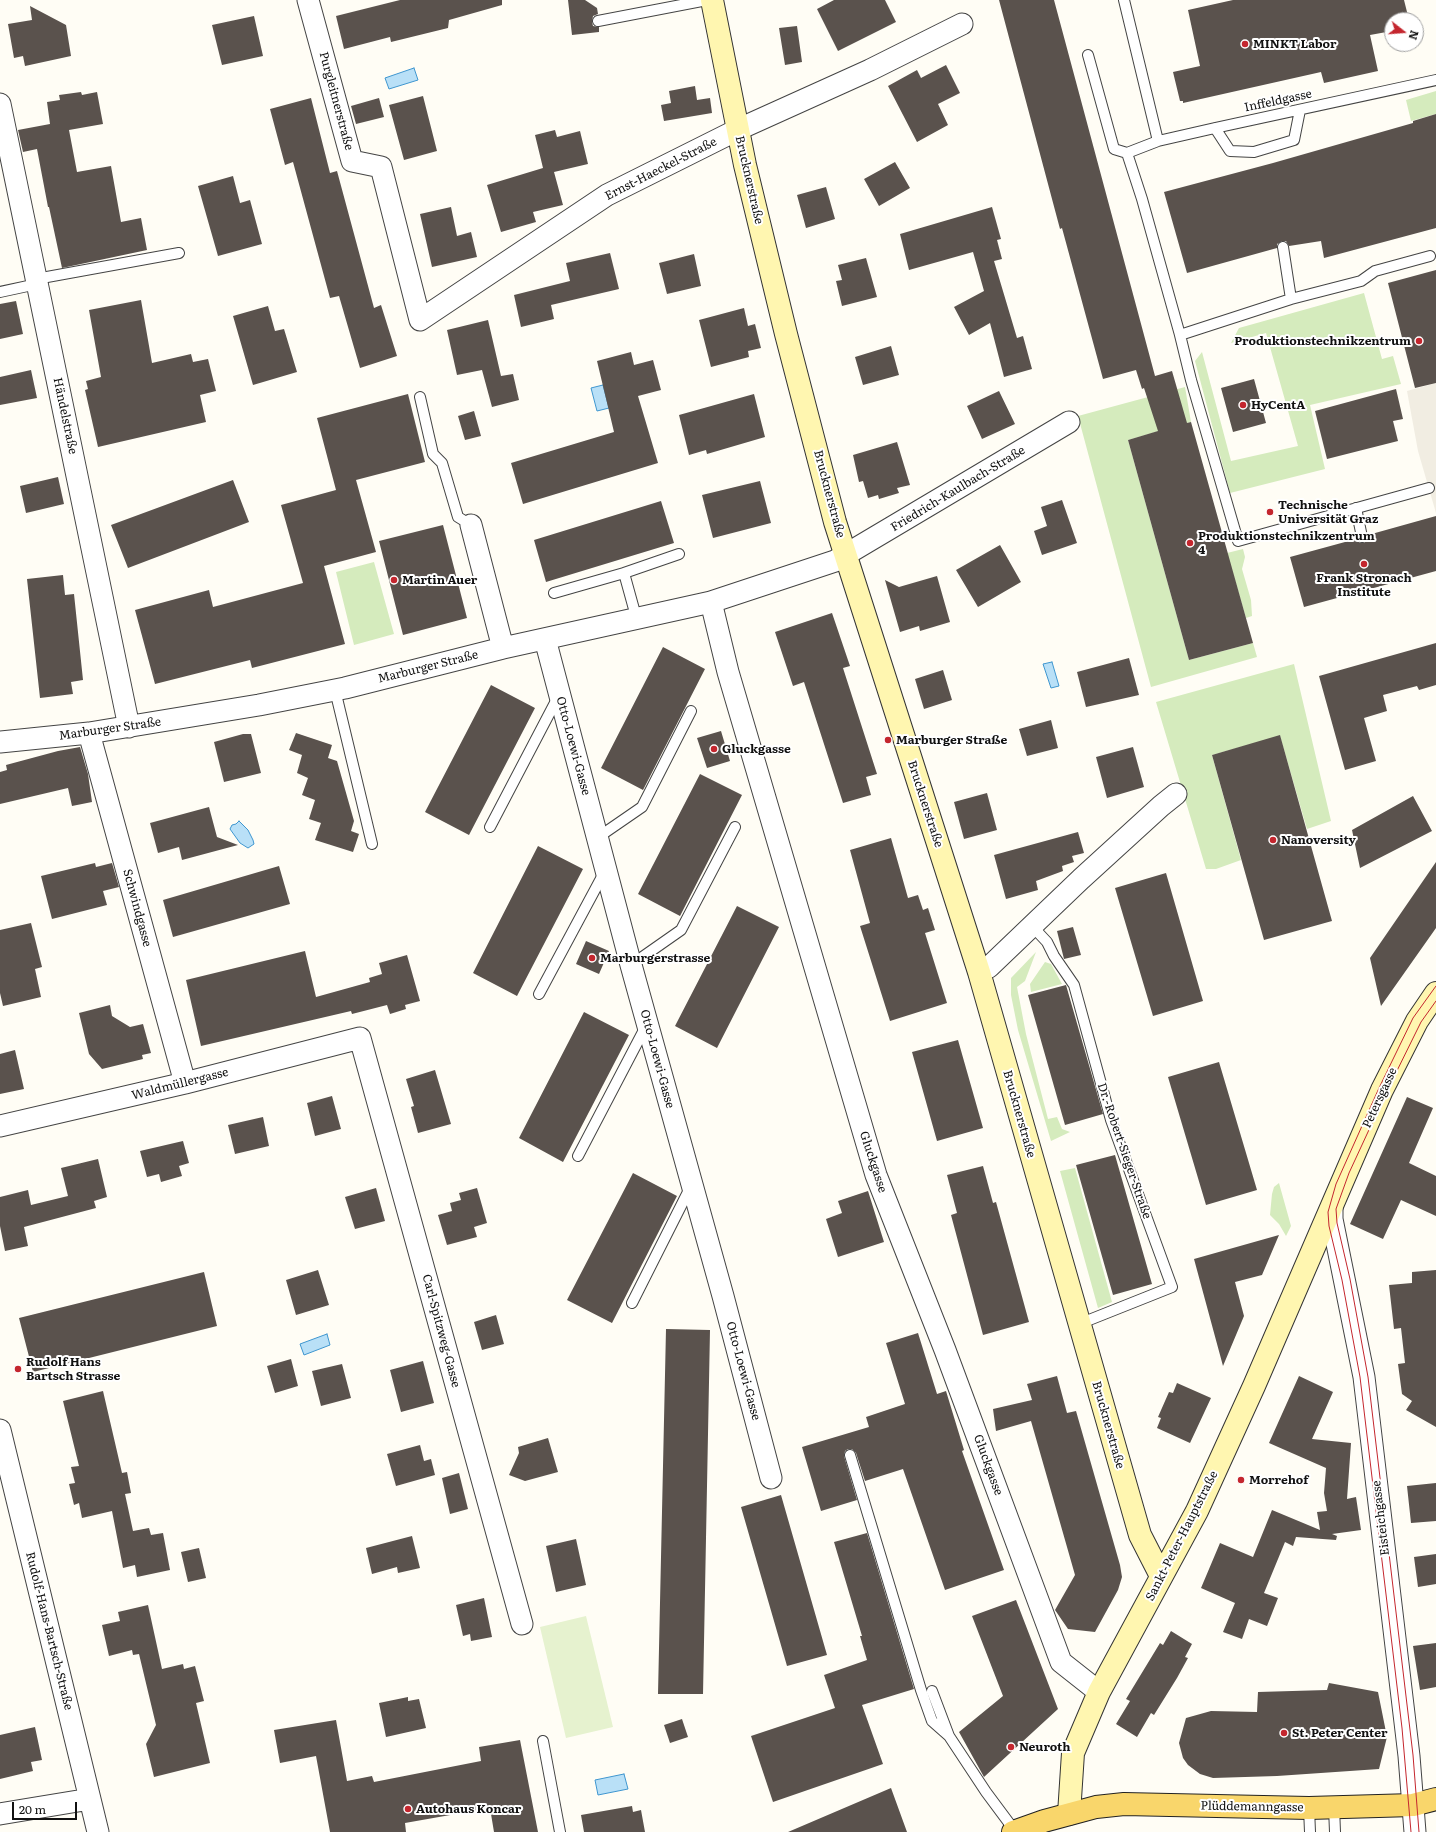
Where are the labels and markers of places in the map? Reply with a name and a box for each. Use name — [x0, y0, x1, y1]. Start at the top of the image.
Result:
place label: MINKT Labor — [1253, 37, 1336, 51]
marker: MINKT Labor — [1240, 39, 1250, 49]
place label: Produktionstechnikzentrum — [1234, 334, 1411, 348]
marker: Produktionstechnikzentrum — [1414, 336, 1424, 346]
place label: HyCentA — [1251, 398, 1305, 412]
marker: HyCentA — [1238, 400, 1248, 410]
place label: Technische Universität Graz — [1278, 498, 1378, 526]
marker: Technische Universität Graz — [1265, 507, 1275, 517]
place label: Produktionstechnikzentrum 4 — [1198, 529, 1375, 557]
marker: Produktionstechnikzentrum 4 — [1185, 538, 1195, 548]
marker: Frank Stronach Institute — [1359, 559, 1369, 569]
place label: Frank Stronach Institute — [1316, 571, 1412, 599]
place label: Martin Auer — [402, 573, 477, 587]
marker: Martin Auer — [389, 575, 399, 585]
place label: Marburger Straße — [896, 733, 1007, 747]
marker: Marburger Straße — [883, 735, 893, 745]
place label: Gluckgasse — [722, 742, 791, 756]
marker: Gluckgasse — [709, 744, 719, 754]
place label: Nanoversity — [1281, 833, 1356, 847]
marker: Nanoversity — [1268, 835, 1278, 845]
place label: Marburgerstrasse — [600, 951, 710, 965]
marker: Marburgerstrasse — [587, 953, 597, 963]
place label: Rudolf Hans Bartsch Strasse — [26, 1355, 120, 1383]
marker: Rudolf Hans Bartsch Strasse — [13, 1364, 23, 1374]
place label: Morrehof — [1249, 1473, 1308, 1487]
marker: Morrehof — [1236, 1475, 1246, 1485]
place label: St. Peter Center — [1292, 1726, 1387, 1740]
marker: St. Peter Center — [1279, 1728, 1289, 1738]
place label: Neuroth — [1019, 1740, 1071, 1754]
marker: Neuroth — [1006, 1742, 1016, 1752]
place label: Autohaus Koncar — [416, 1802, 521, 1816]
marker: Autohaus Koncar — [403, 1804, 413, 1814]

